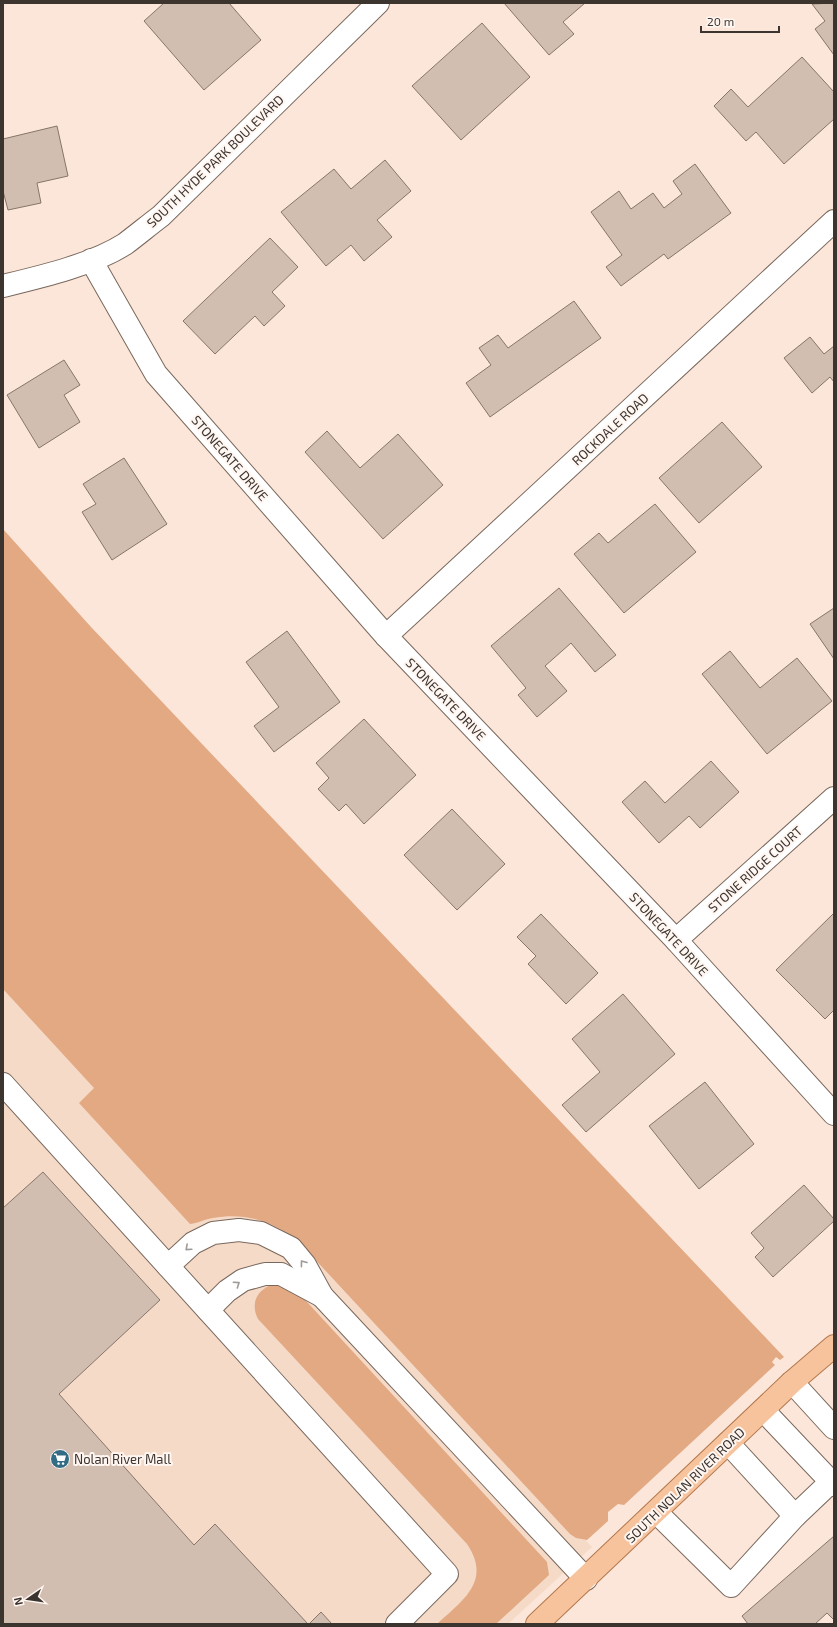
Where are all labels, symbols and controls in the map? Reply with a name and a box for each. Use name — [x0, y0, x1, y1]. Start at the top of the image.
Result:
scale bar — [701, 8, 779, 34]
text: 20 m — [707, 14, 734, 28]
street label: SOUTH HYDE PARK BOULEVARD — [143, 91, 287, 231]
street label: ROCKDALE ROAD — [568, 389, 652, 469]
street label: STONEGATE DRIVE — [188, 412, 272, 504]
street label: STONEGATE DRIVE — [403, 655, 489, 743]
street label: STONE RIDGE COURT — [705, 822, 806, 915]
street label: STONEGATE DRIVE — [626, 889, 712, 979]
one-way arrow — [185, 1243, 192, 1250]
one-way arrow — [300, 1260, 307, 1267]
one-way arrow — [232, 1282, 239, 1289]
street label: SOUTH NOLAN RIVER ROAD — [622, 1424, 748, 1546]
supermarket icon: Nolan River Mall — [49, 1448, 71, 1470]
place label: Nolan River Mall — [74, 1451, 171, 1467]
north arrow — [8, 1579, 48, 1619]
text: N — [11, 1596, 25, 1607]

